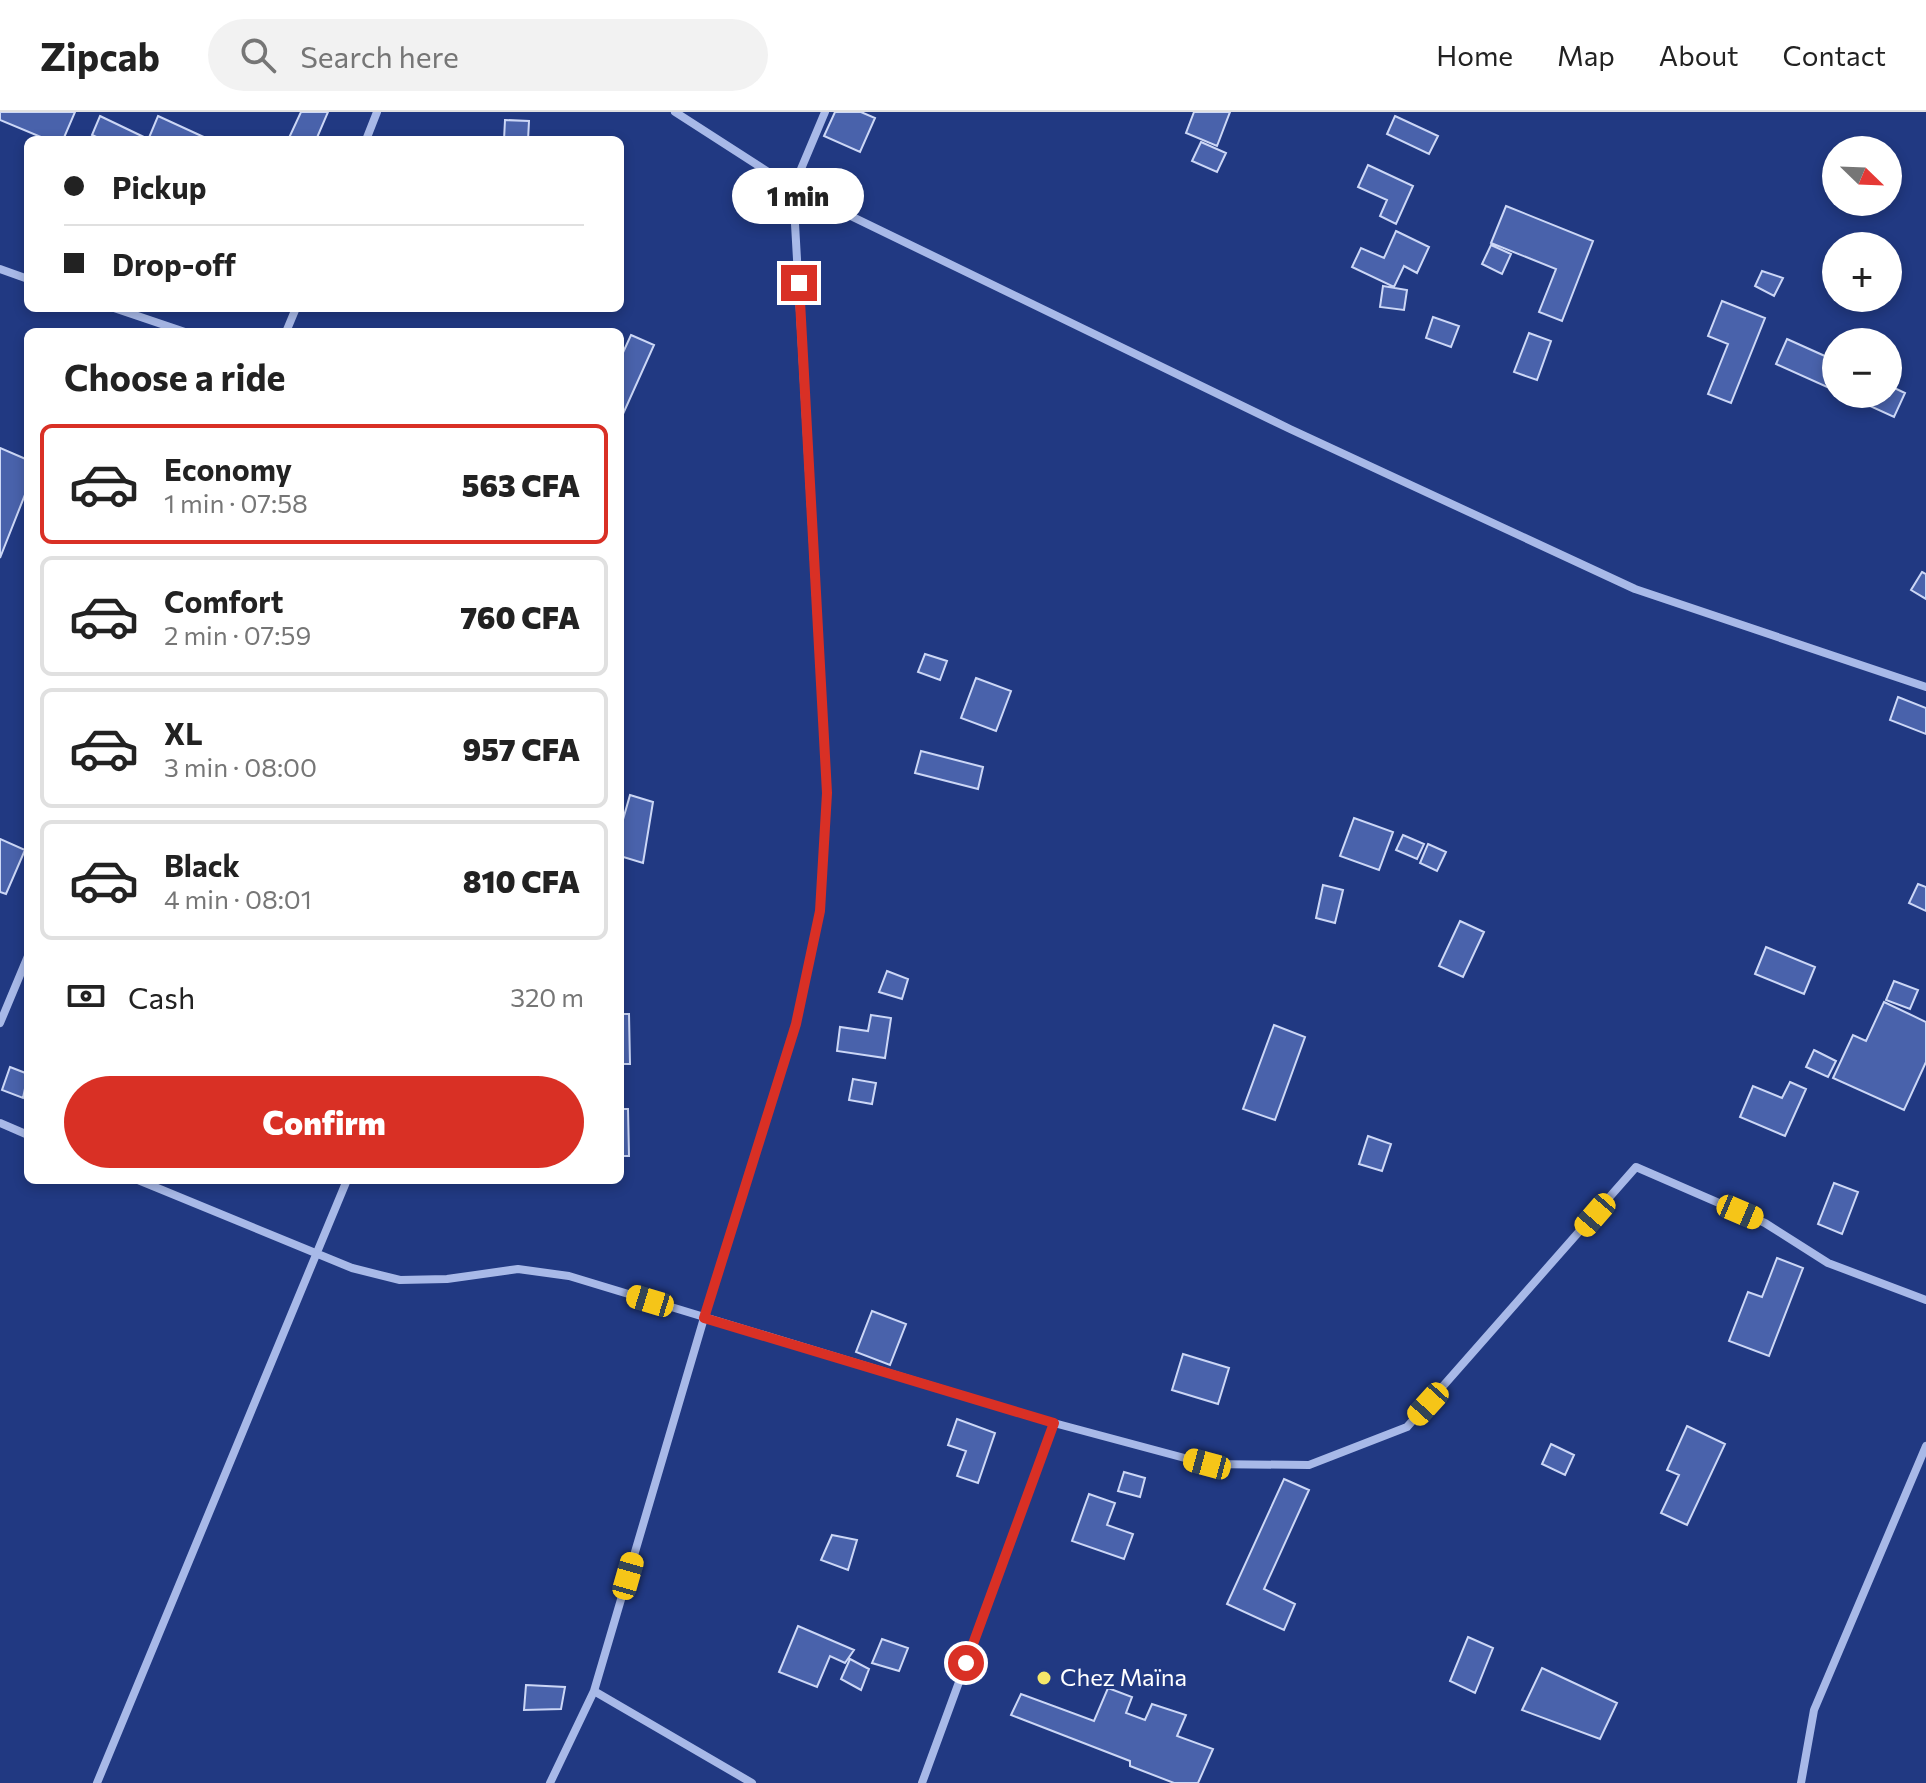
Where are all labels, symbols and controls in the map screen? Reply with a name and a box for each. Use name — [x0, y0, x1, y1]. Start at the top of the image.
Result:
search box — [208, 19, 768, 91]
text: Zipcab — [40, 32, 160, 79]
icon: search — [236, 33, 280, 77]
text: Search here — [300, 37, 459, 74]
text: Home — [1436, 38, 1513, 72]
text: Map — [1557, 38, 1615, 72]
text: About — [1659, 38, 1739, 72]
text: Contact — [1783, 38, 1886, 72]
north arrow — [1822, 136, 1902, 216]
map controls — [1822, 136, 1902, 408]
callout: 1 min — [733, 167, 865, 223]
text: Pickup — [112, 168, 206, 205]
text: 1 min — [767, 180, 829, 211]
button: + — [1822, 232, 1902, 312]
text: Drop-off — [112, 245, 236, 282]
route end — [781, 265, 817, 301]
button: − — [1822, 328, 1902, 408]
text: Choose a ride — [64, 354, 285, 398]
icon: car — [68, 448, 140, 520]
text: Economy — [164, 450, 292, 487]
text: 563 CFA — [462, 466, 580, 503]
text: 1 min · 07:58 — [164, 487, 308, 518]
icon: car — [68, 580, 140, 652]
text: Comfort — [164, 582, 283, 619]
text: 760 CFA — [460, 598, 580, 635]
text: 2 min · 07:59 — [164, 619, 311, 650]
icon: car — [68, 712, 140, 784]
text: XL — [164, 714, 203, 751]
text: 957 CFA — [462, 730, 580, 767]
text: 3 min · 08:00 — [164, 751, 317, 782]
icon: car — [68, 844, 140, 916]
text: Black — [164, 846, 240, 883]
text: 810 CFA — [463, 862, 580, 899]
text: 4 min · 08:01 — [164, 883, 312, 914]
icon: cash — [64, 974, 108, 1018]
text: Cash — [128, 978, 195, 1015]
text: 320 m — [510, 981, 584, 1012]
button: Confirm — [64, 1076, 584, 1168]
car — [1570, 1189, 1620, 1241]
car — [1713, 1192, 1767, 1232]
car — [624, 1283, 676, 1319]
car — [1403, 1378, 1453, 1430]
car — [1181, 1446, 1233, 1482]
car — [610, 1550, 646, 1602]
route start — [948, 1645, 984, 1681]
place label: Chez Maïna — [1060, 1662, 1187, 1691]
marker: Chez Maïna — [1035, 1669, 1053, 1687]

